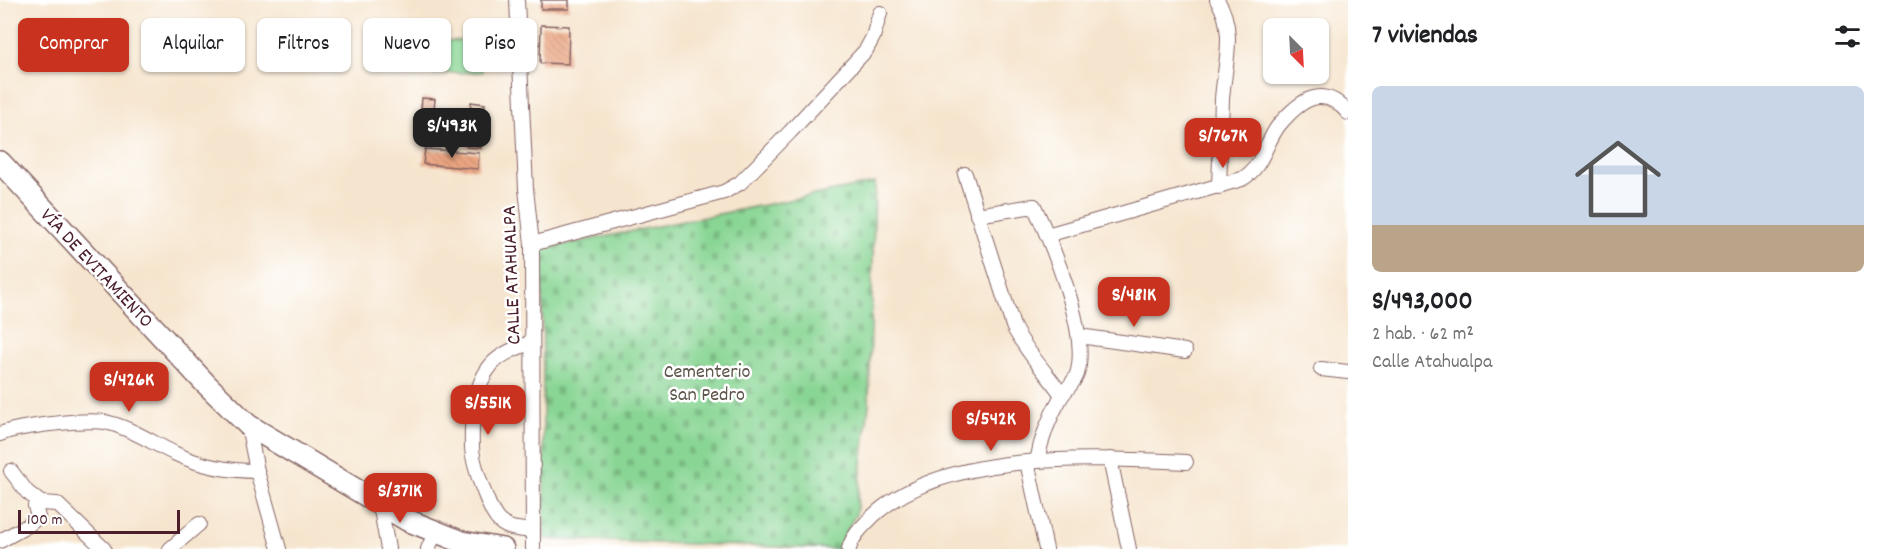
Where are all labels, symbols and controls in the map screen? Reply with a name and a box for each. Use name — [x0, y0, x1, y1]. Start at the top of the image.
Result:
chip: Comprar — [18, 18, 129, 72]
chip: Alquilar — [141, 18, 245, 72]
chip: Filtros — [257, 18, 351, 72]
chip: Nuevo — [363, 18, 451, 72]
chip: Piso — [463, 18, 537, 72]
north arrow — [1263, 18, 1329, 84]
map controls — [1263, 18, 1329, 84]
text: 7 viviendas — [1372, 18, 1478, 55]
icon: filters — [1831, 20, 1864, 53]
pin: S/493K — [403, 108, 501, 159]
text: S/493K — [427, 113, 477, 141]
pin: S/767K — [1174, 118, 1272, 169]
text: S/767K — [1199, 123, 1247, 151]
icon: home — [1564, 125, 1672, 233]
street label: VÍA DE EVITAMIENTO — [33, 203, 159, 335]
street label: CALLE ATAHUALPA — [497, 205, 529, 345]
pin: S/481K — [1085, 277, 1183, 328]
text: S/481K — [1112, 282, 1156, 310]
text: S/493,000 — [1372, 284, 1473, 321]
text: 2 hab. · 62 m² — [1372, 321, 1474, 349]
text: Calle Atahualpa — [1372, 349, 1492, 377]
park label: Cementerio San Pedro — [664, 359, 750, 410]
pin: S/426K — [80, 362, 178, 413]
text: S/426K — [104, 367, 154, 395]
pin: S/551K — [439, 385, 537, 436]
text: S/551K — [465, 390, 511, 418]
pin: S/542K — [942, 401, 1040, 452]
text: S/542K — [966, 406, 1016, 434]
pin: S/371K — [351, 473, 449, 524]
text: S/371K — [378, 478, 422, 506]
scale bar — [18, 507, 180, 534]
text: 100 m — [27, 509, 63, 532]

